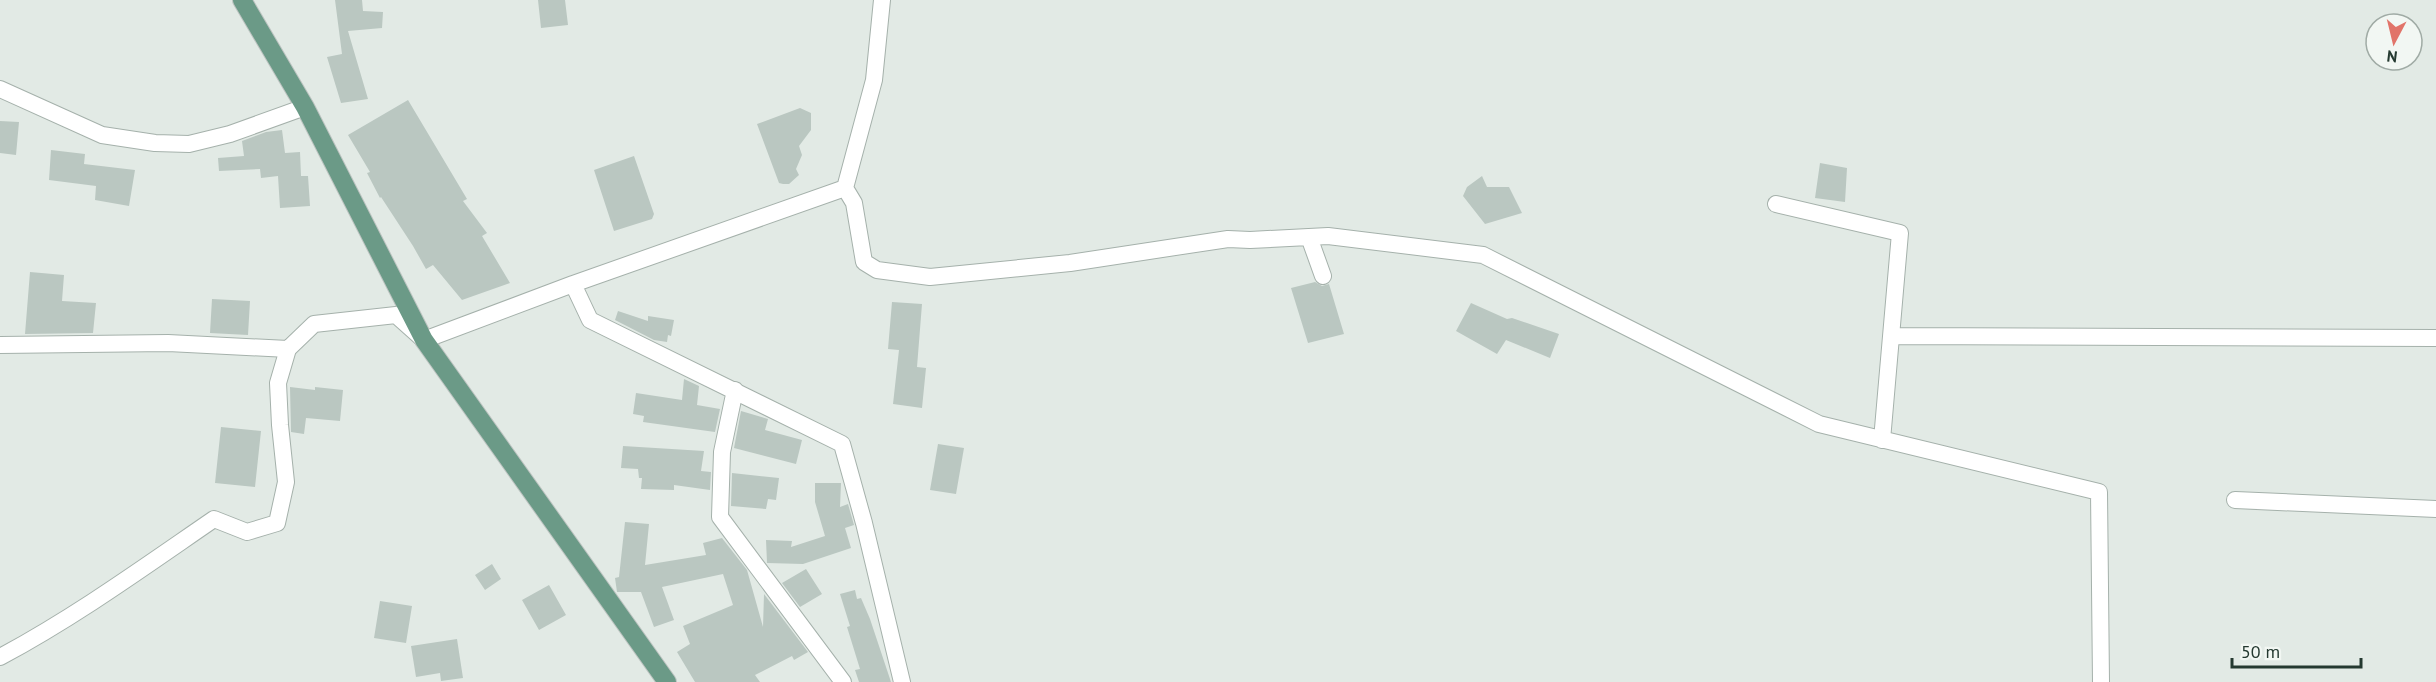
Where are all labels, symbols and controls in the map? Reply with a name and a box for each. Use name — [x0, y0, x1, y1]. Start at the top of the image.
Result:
north arrow — [2364, 12, 2424, 72]
text: N — [2386, 46, 2399, 67]
scale bar — [2232, 631, 2361, 669]
text: 50 m — [2241, 640, 2280, 663]

